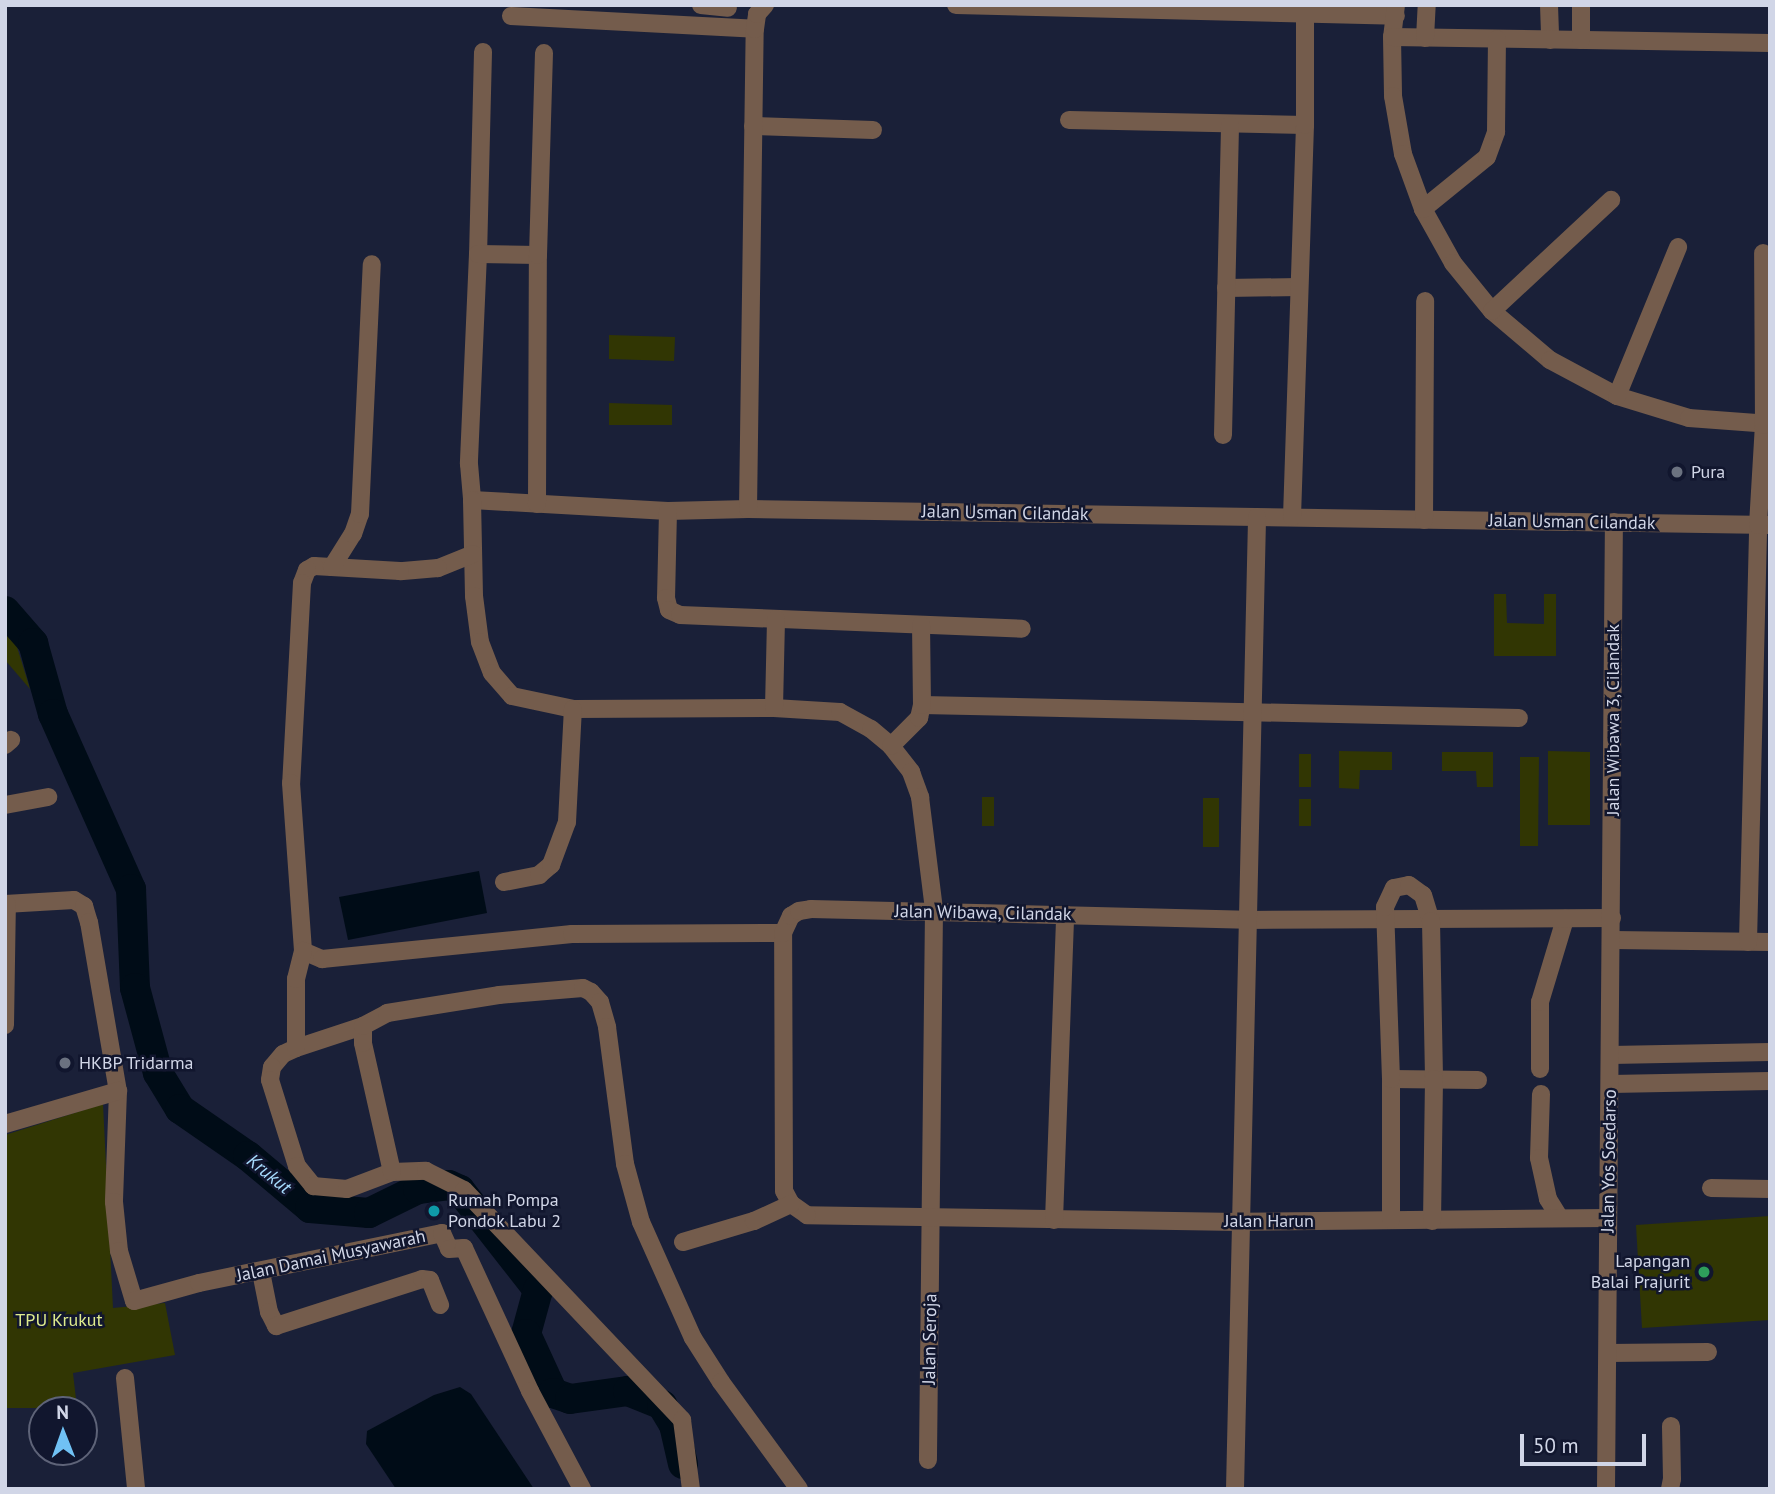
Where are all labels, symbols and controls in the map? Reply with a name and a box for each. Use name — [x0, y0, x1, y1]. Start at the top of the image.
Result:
place label: Pura — [1691, 461, 1725, 483]
marker: Pura — [1669, 464, 1685, 480]
street label: Jalan Usman Cilandak — [921, 501, 1089, 525]
street label: Jalan Usman Cilandak — [1488, 510, 1656, 534]
street label: Jalan Wibawa 3, Cilandak — [1602, 623, 1624, 817]
street label: Jalan Wibawa, Cilandak — [893, 901, 1073, 925]
place label: HKBP Tridarma — [79, 1052, 195, 1074]
marker: HKBP Tridarma — [57, 1055, 73, 1071]
street label: Jalan Yos Soedarso — [1597, 1089, 1621, 1233]
water label: Krukut — [242, 1149, 296, 1199]
place label: Rumah Pompa Pondok Labu 2 — [448, 1190, 562, 1232]
marker: Rumah Pompa Pondok Labu 2 — [426, 1203, 442, 1219]
street label: Jalan Harun — [1224, 1210, 1314, 1232]
street label: Jalan Damai Musyawarah — [234, 1225, 428, 1287]
place label: Lapangan Balai Prajurit — [1591, 1251, 1690, 1294]
marker: Lapangan Balai Prajurit — [1696, 1264, 1712, 1280]
street label: Jalan Seroja — [918, 1293, 942, 1385]
park label: TPU Krukut — [15, 1309, 103, 1331]
north arrow — [28, 1396, 98, 1466]
text: N — [56, 1400, 69, 1424]
scale bar — [1523, 1420, 1649, 1464]
text: 50 m — [1533, 1432, 1579, 1459]

